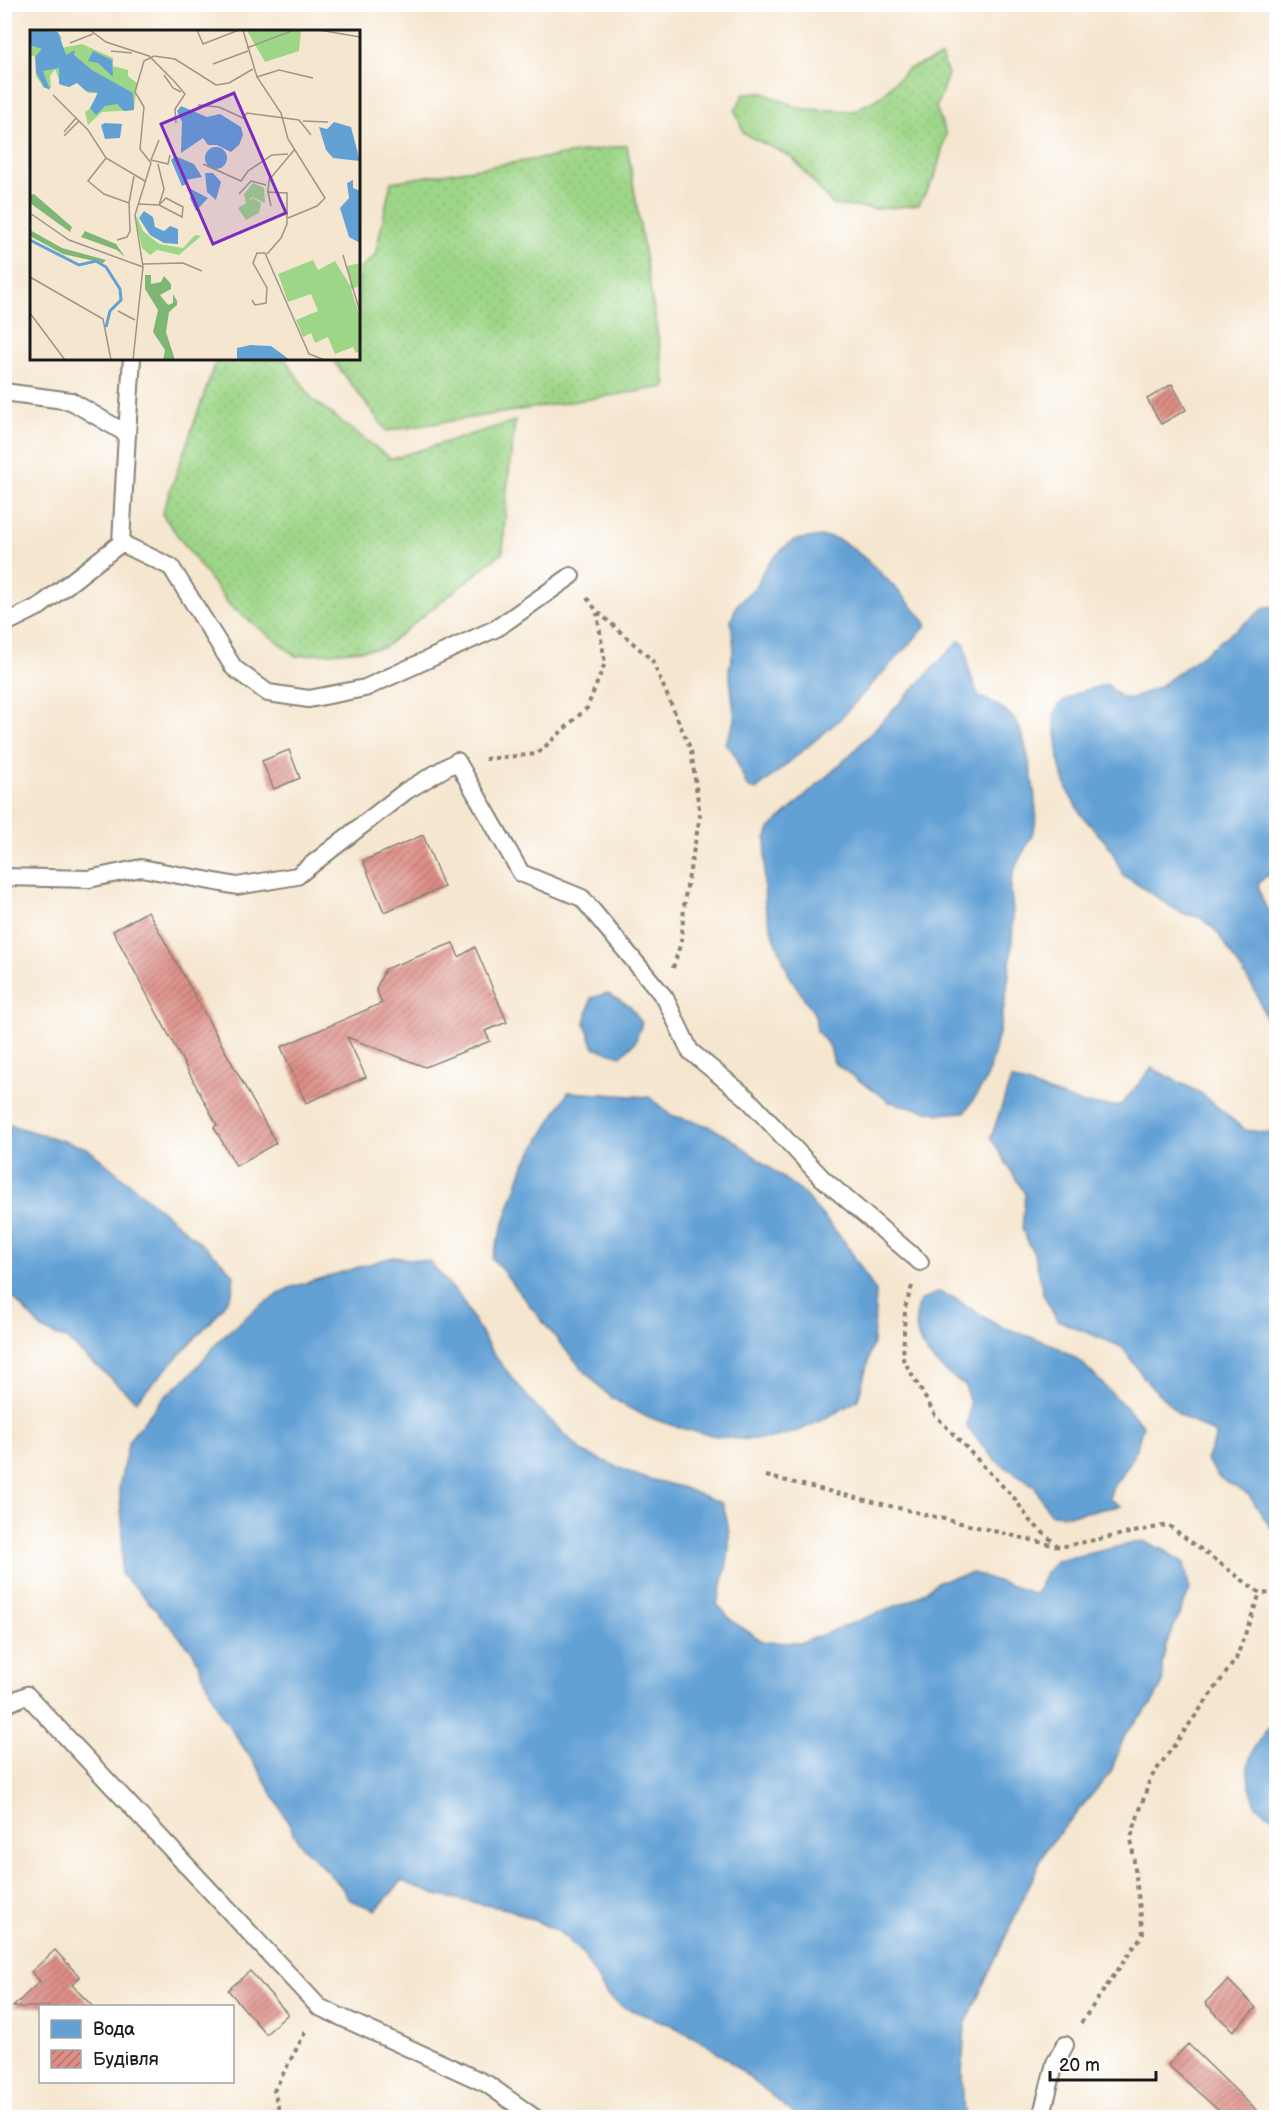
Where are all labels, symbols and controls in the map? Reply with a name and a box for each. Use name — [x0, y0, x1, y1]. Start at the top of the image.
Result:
inset map — [30, 30, 360, 360]
legend — [39, 2005, 234, 2083]
text: Вода — [93, 2019, 135, 2040]
scale bar — [1050, 2044, 1156, 2082]
text: Будівля — [93, 2049, 159, 2070]
text: 20 m — [1059, 2055, 1100, 2076]

